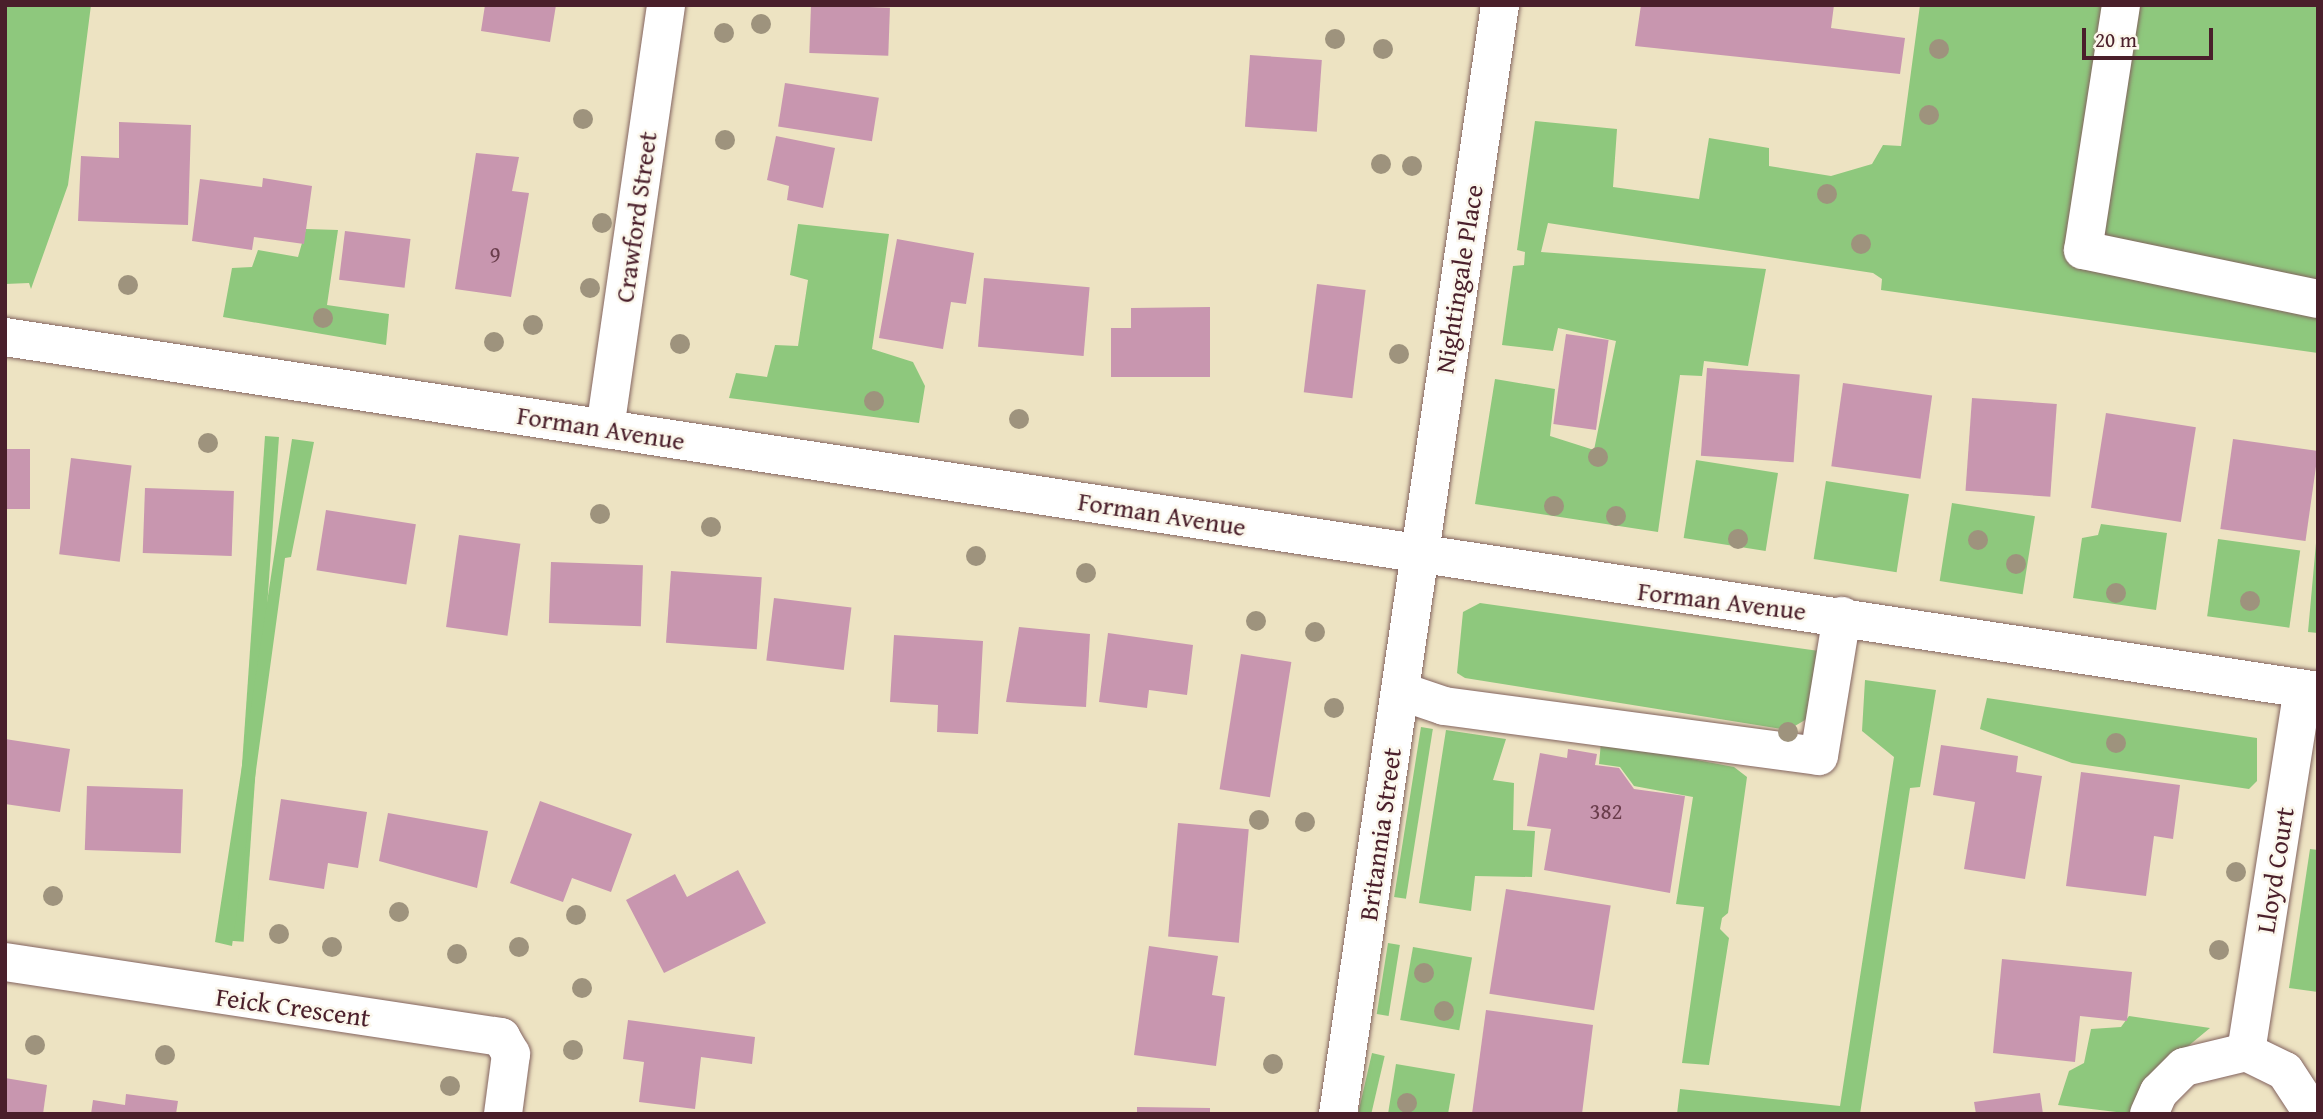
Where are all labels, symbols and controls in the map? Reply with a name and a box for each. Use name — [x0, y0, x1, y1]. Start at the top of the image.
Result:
scale bar — [2085, 14, 2216, 58]
text: 20 m — [2095, 24, 2137, 55]
street label: Crawford Street — [609, 129, 663, 305]
street label: Nightingale Place — [1429, 182, 1489, 376]
house number: 9 — [489, 240, 501, 268]
street label: Forman Avenue — [515, 399, 687, 457]
street label: Forman Avenue — [1076, 485, 1248, 543]
street label: Forman Avenue — [1636, 575, 1808, 627]
street label: Britannia Street — [1352, 745, 1408, 923]
house number: 382 — [1589, 797, 1623, 825]
street label: Lloyd Court — [2250, 805, 2300, 935]
street label: Feick Crescent — [214, 981, 372, 1033]

